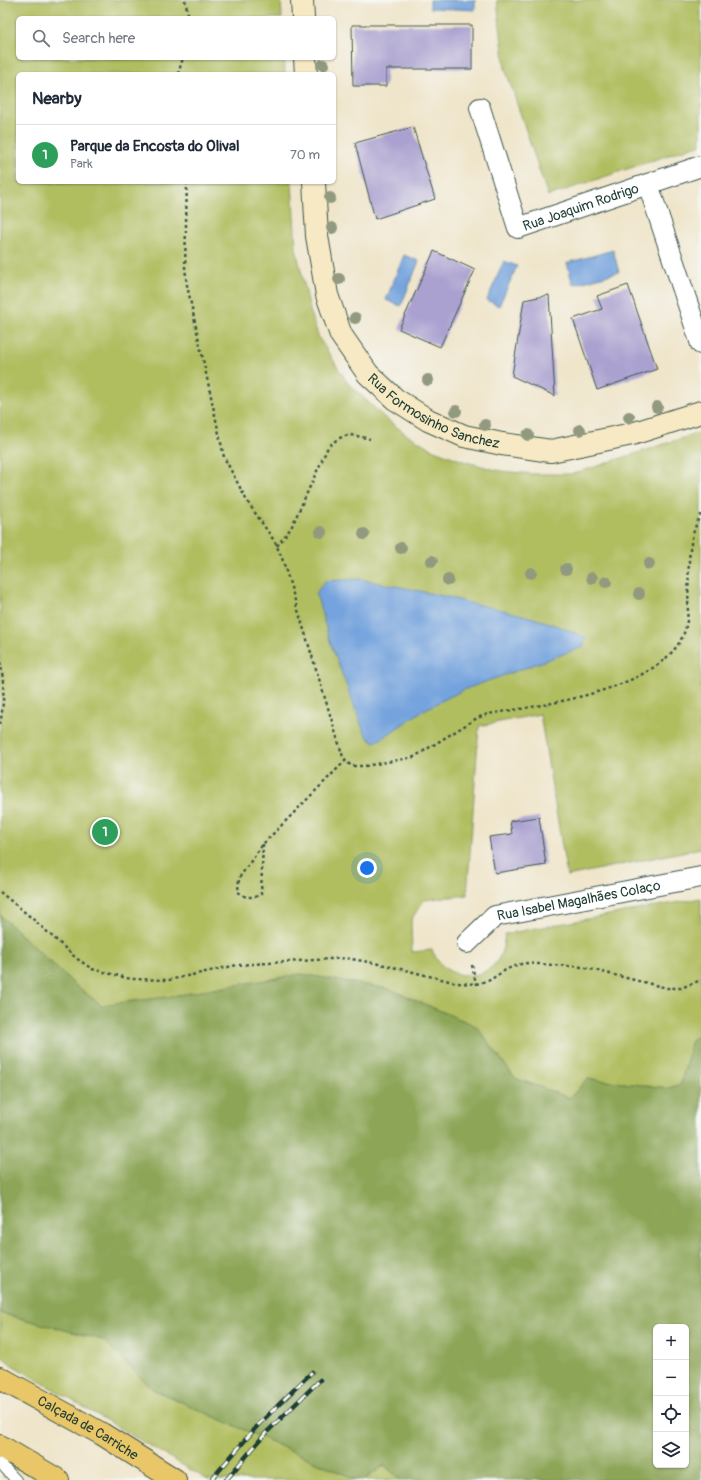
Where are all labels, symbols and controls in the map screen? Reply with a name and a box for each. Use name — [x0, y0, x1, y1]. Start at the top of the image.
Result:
search box — [16, 16, 336, 60]
icon: search — [30, 27, 52, 49]
text: Search here — [62, 29, 135, 48]
text: Nearby — [32, 88, 81, 109]
text: Parque da Encosta do Olival — [70, 137, 240, 156]
text: 1 — [42, 147, 48, 163]
text: 70 m — [290, 147, 320, 163]
text: Park — [70, 156, 93, 172]
street label: Rua Joaquim Rodrigo — [520, 179, 641, 234]
street label: Rua Formosinho Sanchez — [364, 370, 501, 452]
pin: 1 — [92, 817, 118, 847]
your location — [357, 858, 377, 878]
street label: Rua Isabel Magalhães Colaço — [495, 876, 662, 924]
map controls — [653, 1324, 689, 1468]
button: + — [653, 1324, 689, 1360]
button: − — [653, 1360, 689, 1396]
street label: Calçada de Carriche — [35, 1392, 142, 1463]
button: locate — [653, 1396, 689, 1432]
button: layers — [653, 1432, 689, 1468]

